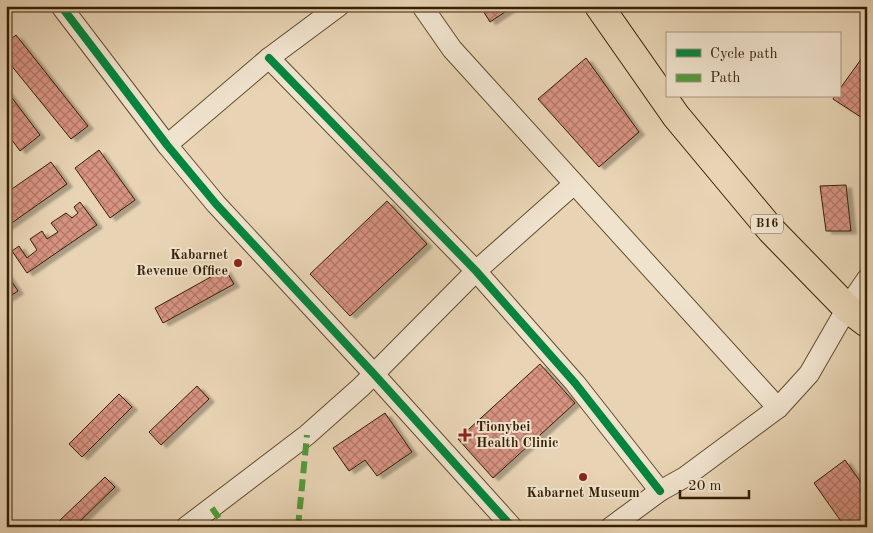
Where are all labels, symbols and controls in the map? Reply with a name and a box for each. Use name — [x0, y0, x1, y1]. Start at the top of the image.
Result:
legend — [666, 32, 840, 98]
text: Cycle path — [710, 47, 778, 62]
text: Path — [710, 71, 740, 86]
road number: B16 — [751, 214, 783, 233]
place label: Kabarnet Revenue Office — [136, 248, 228, 278]
marker: Kabarnet Revenue Office — [232, 257, 244, 269]
place label: Tionybei Health Clinic — [476, 420, 559, 450]
marker: Tionybei Health Clinic — [458, 428, 472, 442]
scale bar — [680, 468, 749, 500]
marker: Kabarnet Museum — [577, 471, 589, 483]
text: 20 m — [688, 479, 722, 494]
place label: Kabarnet Museum — [526, 486, 640, 500]

